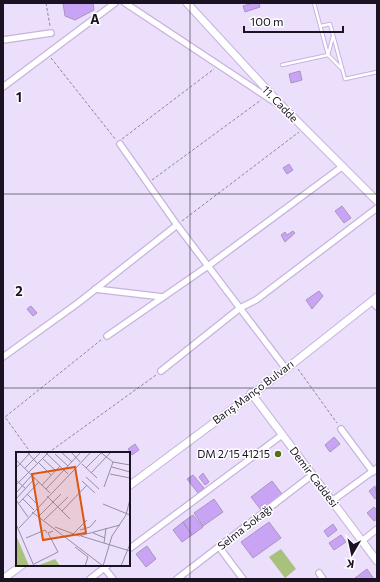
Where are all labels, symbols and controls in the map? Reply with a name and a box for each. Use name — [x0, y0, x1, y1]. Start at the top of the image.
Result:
scale bar — [244, 8, 343, 34]
text: A — [90, 11, 100, 27]
text: 100 m — [250, 14, 284, 28]
street label: 11. Cadde — [260, 83, 301, 125]
text: 1 — [16, 89, 22, 105]
text: 2 — [15, 283, 23, 299]
street label: Barış Manço Bulvarı — [210, 357, 296, 426]
street label: Demir Caddesi — [287, 444, 341, 510]
place label: DM 2/15 41215 — [197, 447, 270, 460]
marker: DM 2/15 41215 — [273, 449, 283, 459]
inset map — [16, 452, 130, 566]
street label: Selma Sokağı — [215, 501, 275, 552]
north arrow — [332, 534, 372, 574]
text: K — [345, 557, 355, 571]

